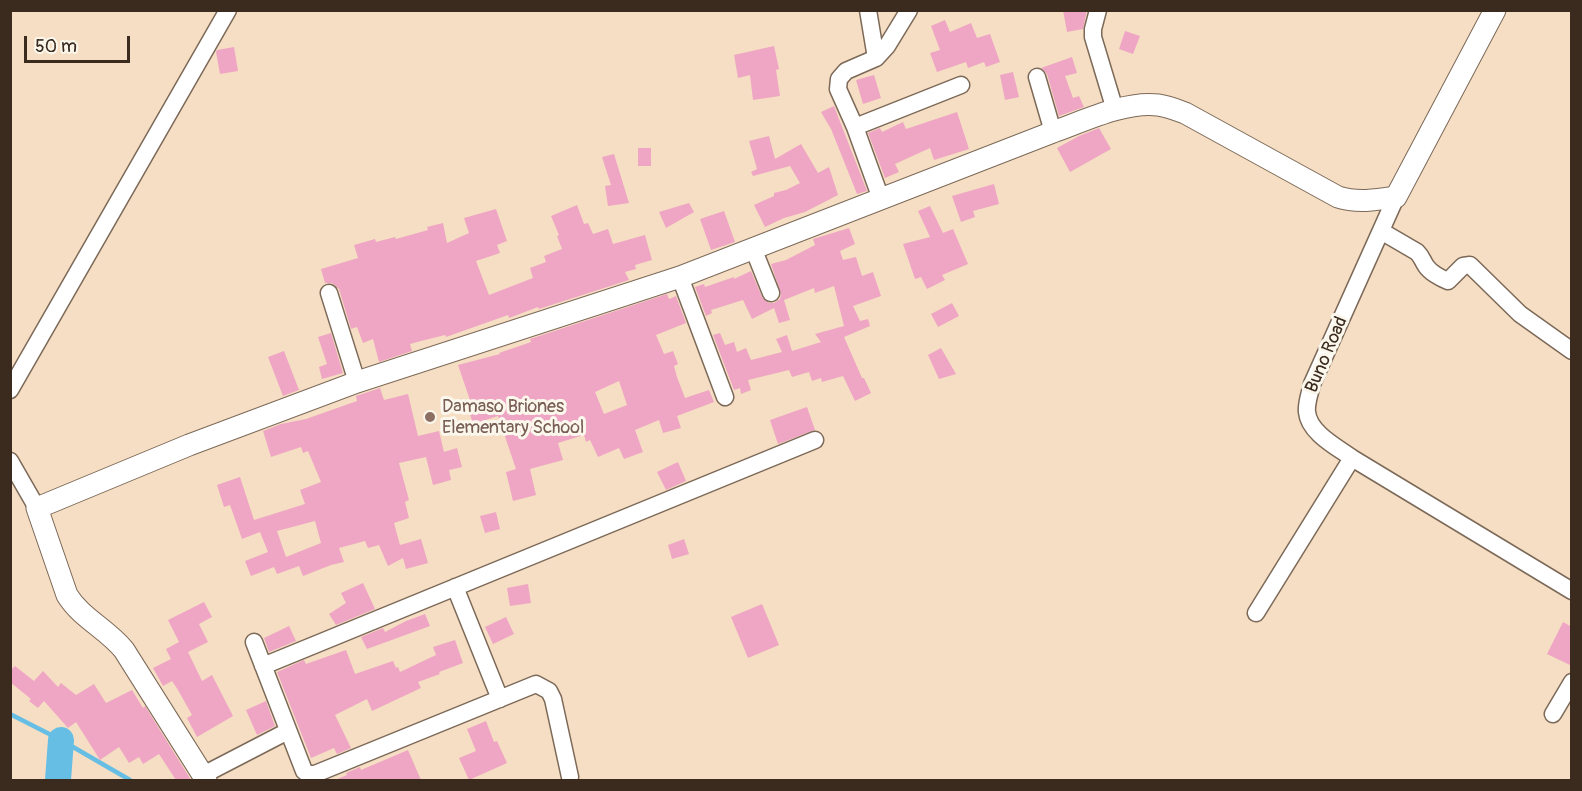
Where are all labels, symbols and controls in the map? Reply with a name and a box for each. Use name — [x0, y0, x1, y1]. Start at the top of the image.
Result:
scale bar — [27, 24, 134, 62]
text: 50 m — [35, 35, 77, 58]
street label: Buno Road — [1301, 314, 1353, 396]
place label: Damaso Briones Elementary School — [442, 396, 584, 438]
marker: Damaso Briones Elementary School — [423, 410, 437, 424]

